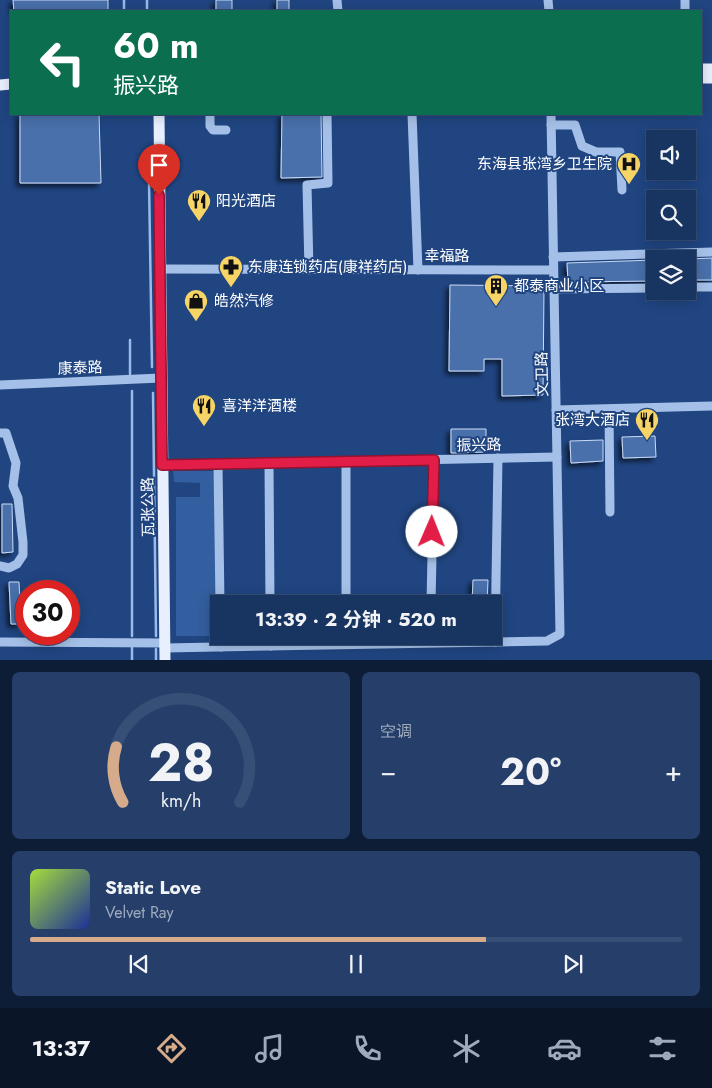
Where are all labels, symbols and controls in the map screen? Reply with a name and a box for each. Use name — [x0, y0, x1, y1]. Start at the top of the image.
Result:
text: 60 m — [113, 21, 199, 71]
icon: left — [30, 30, 95, 95]
text: 振兴路 — [113, 69, 179, 101]
map controls — [646, 130, 696, 300]
button: sound — [646, 130, 696, 180]
pin — [138, 144, 180, 195]
icon: arrive — [145, 151, 173, 179]
hospital icon: 东海县张湾乡卫生院 — [616, 151, 642, 185]
place label: 东海县张湾乡卫生院 — [477, 153, 612, 175]
restaurant icon: 阳光酒店 — [186, 188, 212, 222]
place label: 阳光酒店 — [216, 190, 276, 212]
button: search — [646, 190, 696, 240]
street label: 幸福路 — [424, 245, 470, 267]
button: layers — [646, 250, 696, 300]
pharmacy icon: 东康连锁药店(康祥药店) — [218, 254, 244, 288]
place label: 东康连锁药店(康祥药店) — [248, 256, 407, 278]
building icon: 都泰商业小区 — [483, 273, 509, 307]
place label: 都泰商业小区 — [514, 275, 604, 297]
shop icon: 皓然汽修 — [183, 288, 209, 322]
place label: 皓然汽修 — [214, 290, 274, 312]
street label: 文卫路 — [531, 351, 553, 397]
street label: 康泰路 — [57, 356, 103, 380]
restaurant icon: 喜洋洋酒楼 — [191, 393, 217, 427]
place label: 喜洋洋酒楼 — [222, 395, 297, 417]
restaurant icon: 张湾大酒店 — [634, 407, 660, 441]
place label: 张湾大酒店 — [555, 409, 630, 431]
street label: 振兴路 — [456, 434, 502, 456]
street label: 瓦张公路 — [136, 477, 160, 537]
position arrow — [405, 505, 457, 557]
speed limit sign: 30 — [15, 580, 80, 645]
text: 13:39 · 2 分钟 · 520 m — [255, 606, 457, 633]
text: 空调 — [380, 720, 412, 743]
text: 28 — [148, 725, 214, 801]
text: 20° — [500, 744, 561, 799]
text: − — [380, 751, 397, 792]
text: + — [665, 751, 682, 792]
text: km/h — [161, 788, 201, 814]
text: Static Love — [105, 874, 201, 901]
text: Velvet Ray — [105, 901, 174, 924]
icon: previous — [125, 950, 153, 978]
icon: pause — [342, 950, 370, 978]
icon: next — [559, 950, 587, 978]
icon: directions — [154, 1031, 189, 1066]
icon: music — [252, 1031, 287, 1066]
icon: phone — [350, 1031, 385, 1066]
icon: climate — [449, 1031, 484, 1066]
icon: car — [547, 1031, 582, 1066]
icon: filters — [645, 1031, 680, 1066]
text: 13:37 — [32, 1032, 90, 1064]

